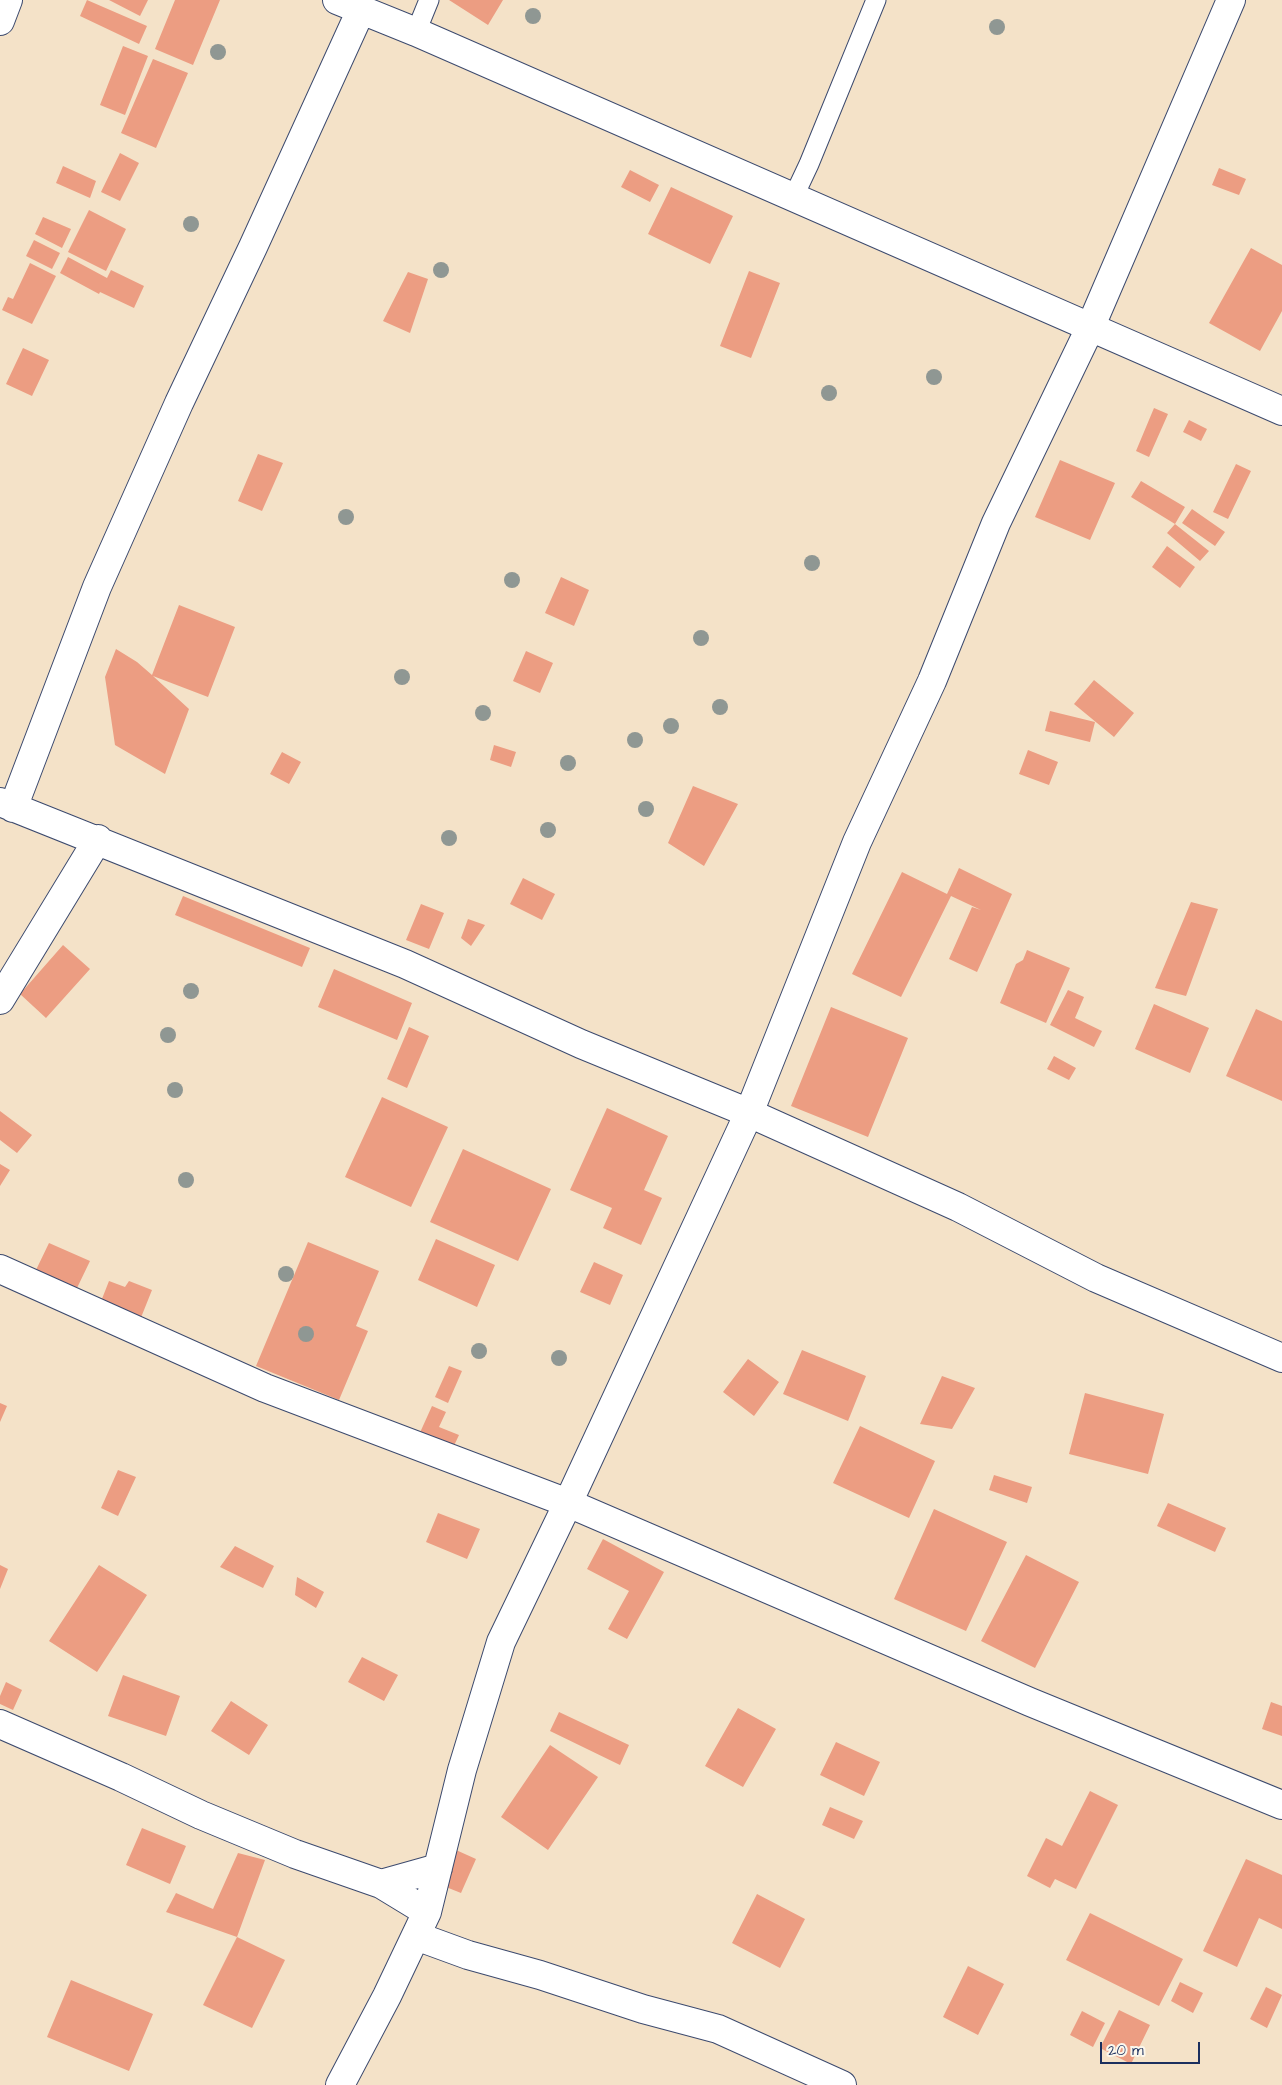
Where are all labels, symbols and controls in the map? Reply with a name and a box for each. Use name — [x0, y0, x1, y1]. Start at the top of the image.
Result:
scale bar — [1102, 2032, 1202, 2064]
text: 20 m — [1108, 2040, 1144, 2061]

